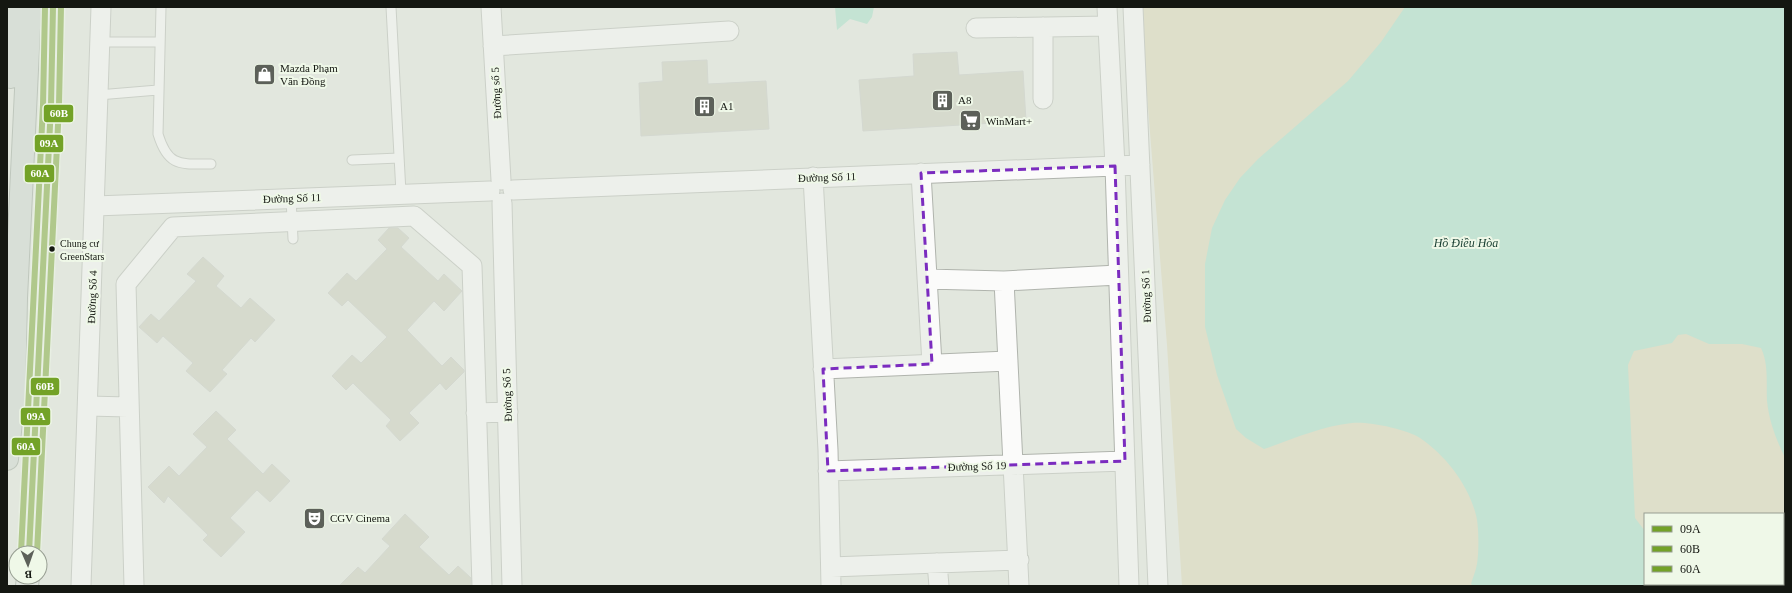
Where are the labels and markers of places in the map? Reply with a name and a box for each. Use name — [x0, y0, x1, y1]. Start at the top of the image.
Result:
shop icon: Mazda Phạm Văn Đồng — [252, 61, 278, 87]
place label: Mazda Phạm Văn Đồng — [280, 62, 338, 87]
building icon: A8 — [930, 87, 956, 113]
building icon: A1 — [691, 93, 717, 119]
place label: A8 — [958, 94, 972, 106]
place label: A1 — [720, 100, 733, 112]
supermarket icon: WinMart+ — [957, 108, 983, 134]
place label: WinMart+ — [986, 115, 1032, 127]
place label: Chung cư GreenStars — [60, 238, 105, 262]
marker: Chung cư GreenStars — [47, 244, 57, 254]
theatre icon: CGV Cinema — [302, 505, 328, 531]
place label: CGV Cinema — [330, 512, 390, 524]

